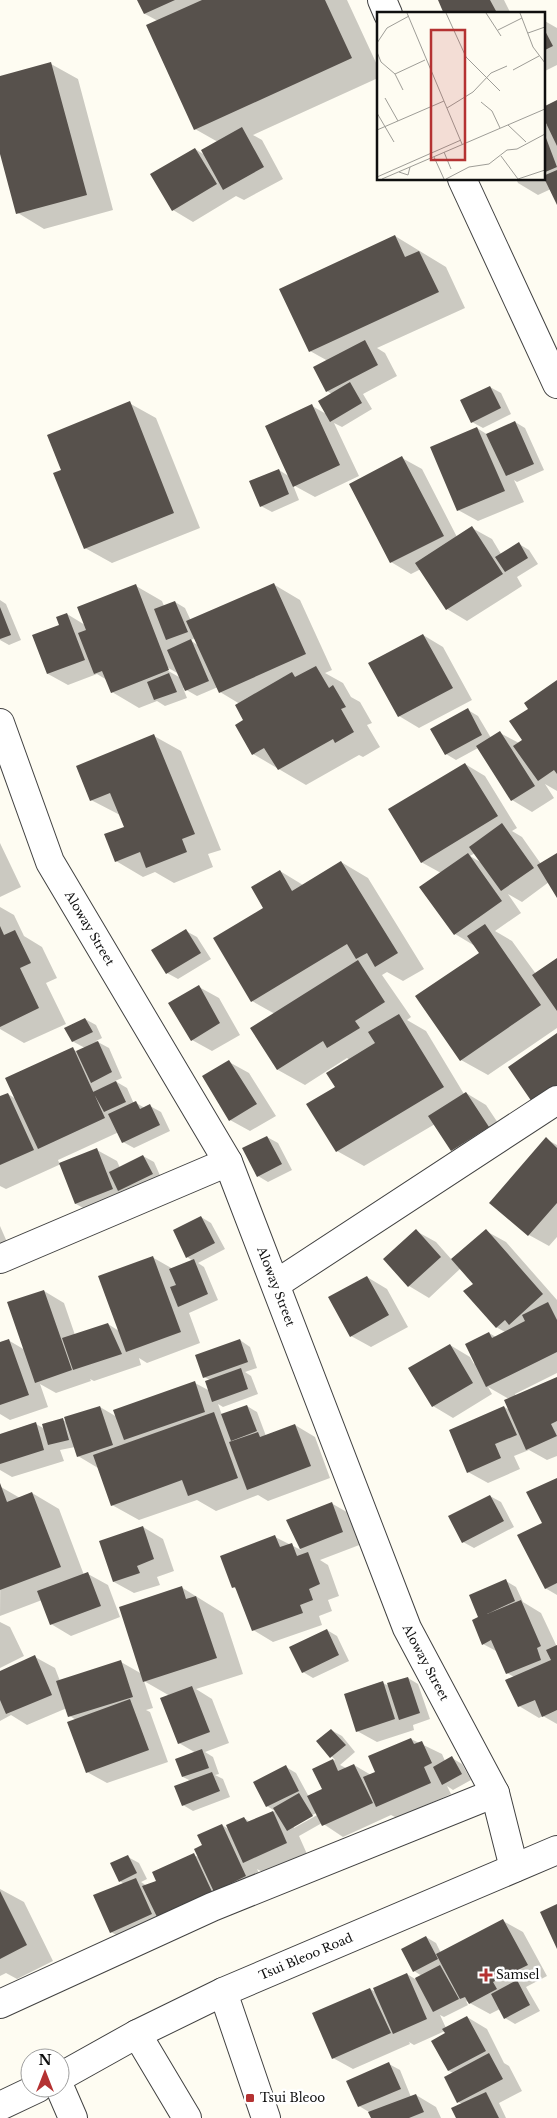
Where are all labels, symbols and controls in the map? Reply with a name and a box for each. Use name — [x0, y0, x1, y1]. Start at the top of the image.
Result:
inset map — [377, 12, 544, 180]
street label: Aloway Street — [61, 887, 118, 969]
street label: Aloway Street — [254, 1243, 299, 1329]
street label: Aloway Street — [399, 1621, 453, 1703]
street label: Tsui Bleoo Road — [256, 1930, 355, 1983]
place label: Samsel — [496, 1967, 540, 1982]
marker: Samsel — [480, 1969, 492, 1981]
north arrow — [20, 2048, 70, 2098]
text: N — [38, 2051, 52, 2069]
place label: Tsui Bleoo — [260, 2090, 325, 2105]
marker: Tsui Bleoo — [244, 2092, 256, 2104]

